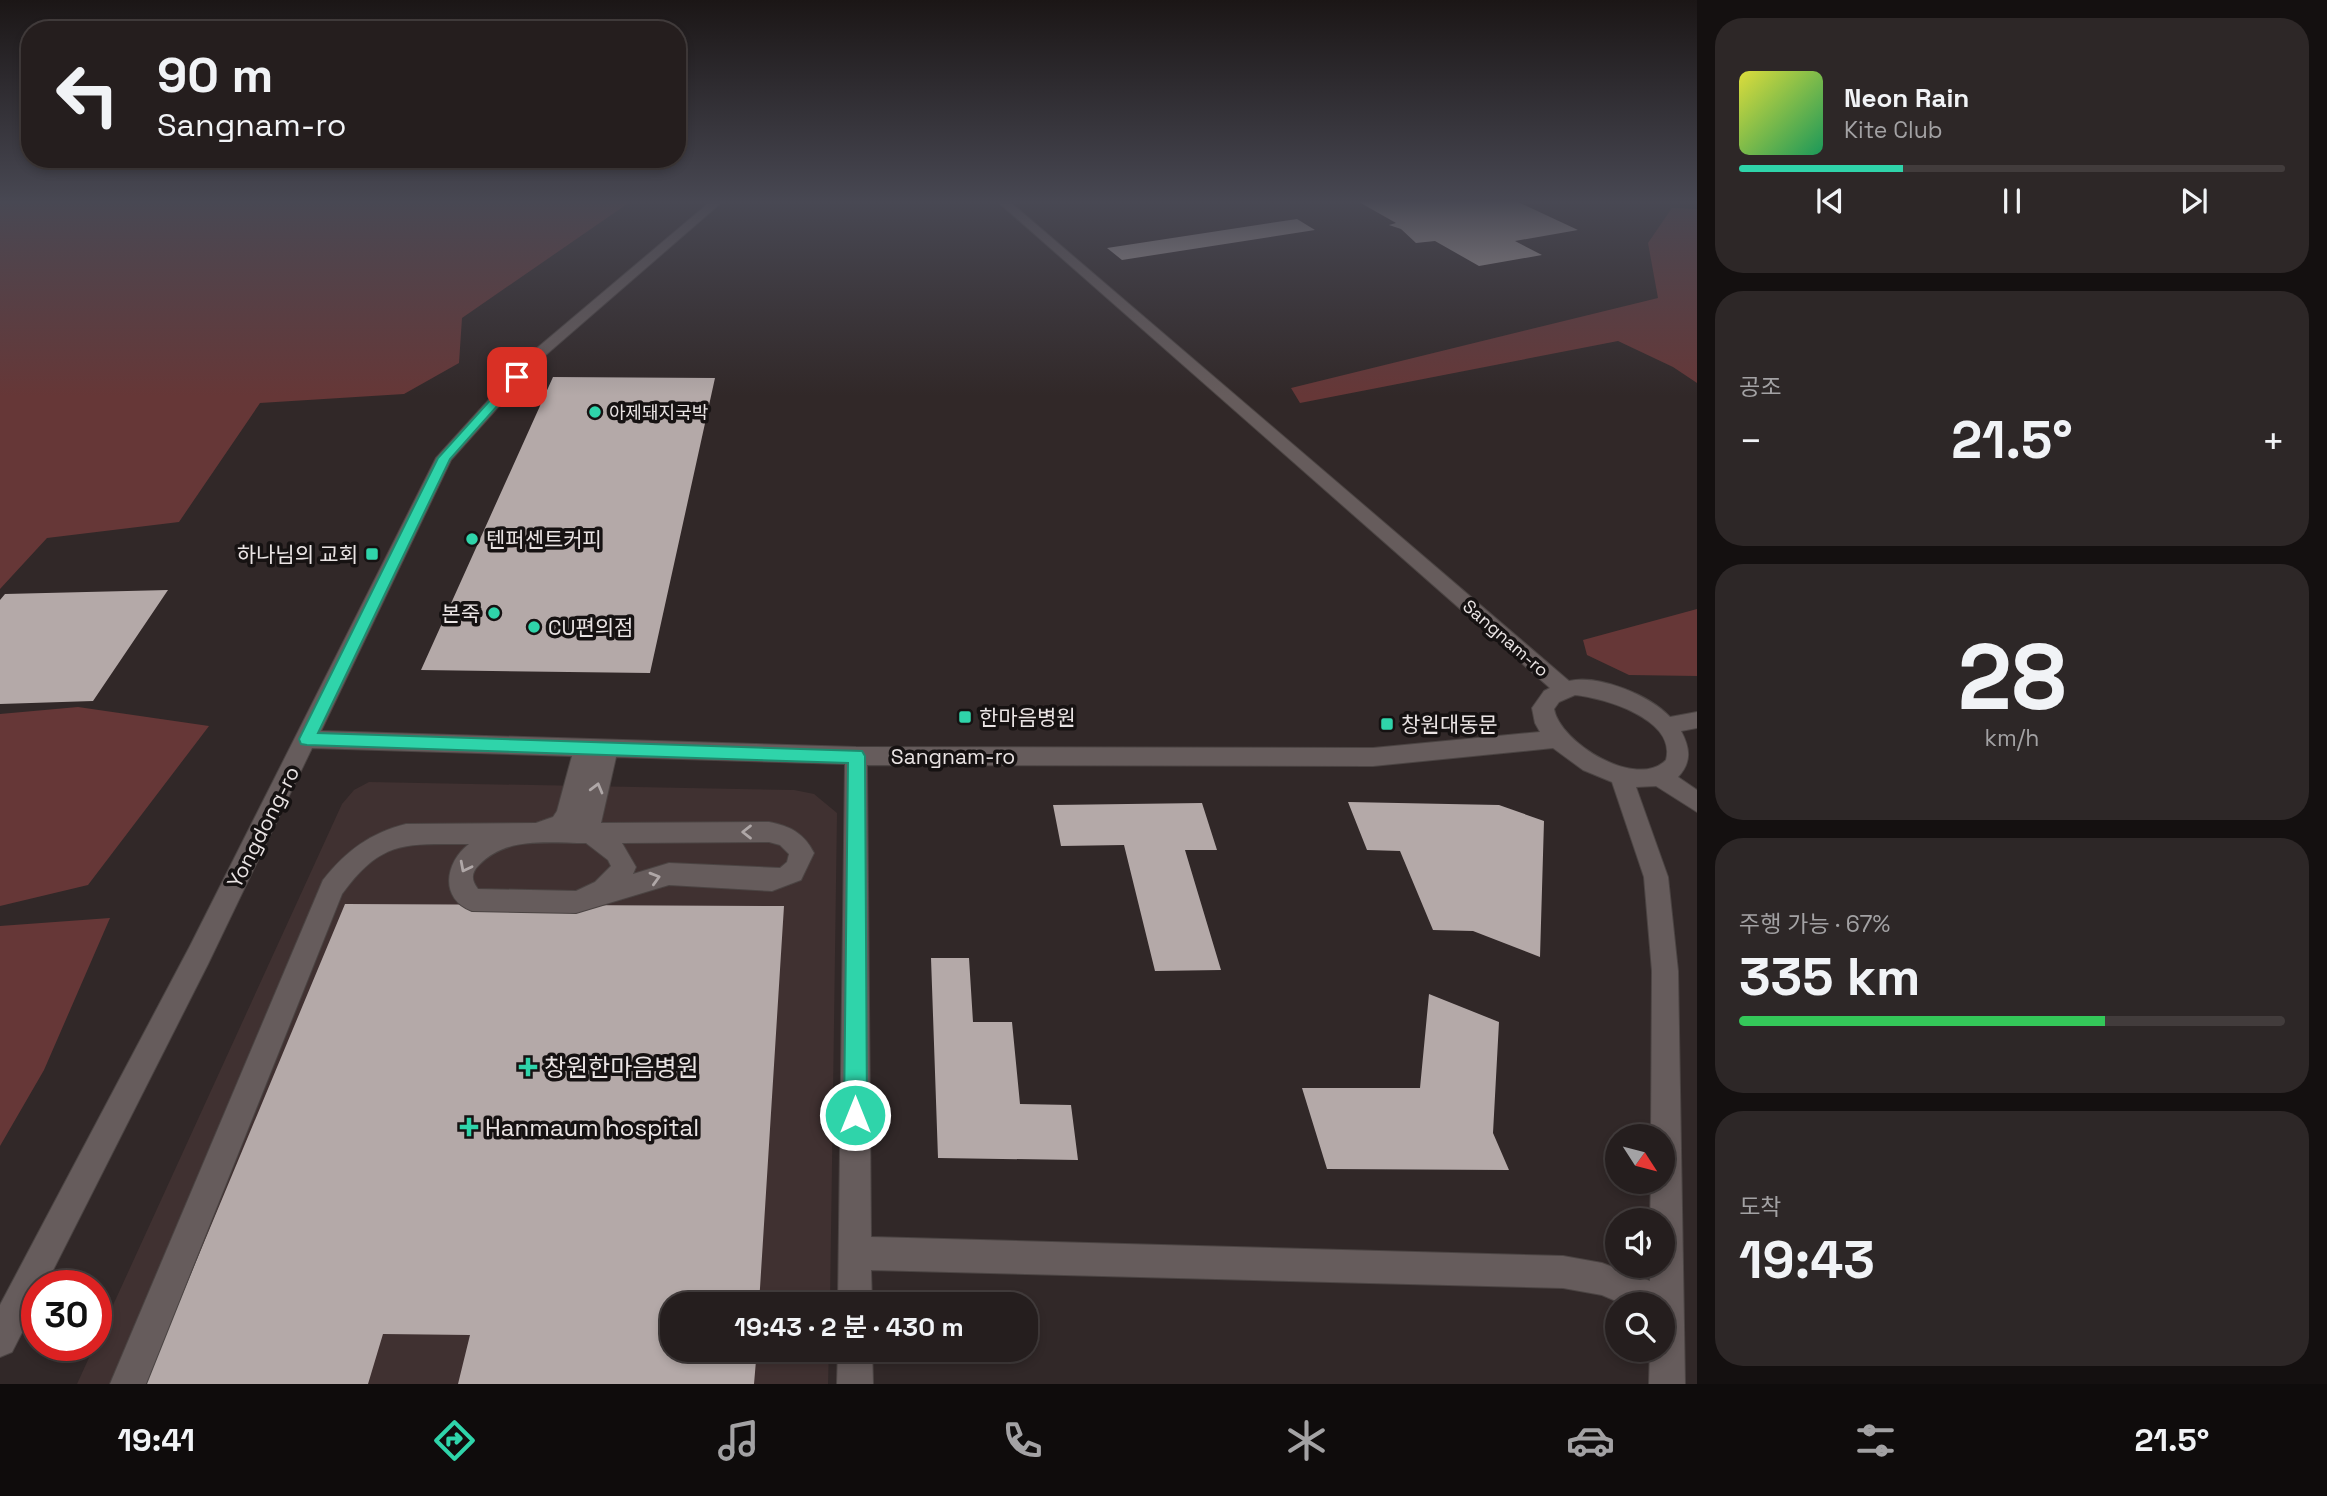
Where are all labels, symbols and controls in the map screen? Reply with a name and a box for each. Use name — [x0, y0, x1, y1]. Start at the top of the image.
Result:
text: 90 m — [157, 44, 273, 106]
icon: left — [42, 49, 133, 140]
text: Neon Rain — [1844, 81, 1969, 115]
text: Sangnam-ro — [157, 105, 347, 145]
text: Kite Club — [1844, 115, 1943, 145]
icon: previous — [1811, 182, 1849, 220]
icon: pause — [1993, 182, 2031, 220]
icon: next — [2175, 182, 2213, 220]
pin — [487, 347, 547, 407]
icon: arrive — [498, 358, 536, 396]
text: 공조 — [1739, 372, 1781, 402]
place label: 아제돼지국박 — [609, 401, 708, 424]
marker: 아제돼지국박 — [587, 404, 603, 420]
text: 21.5° — [1951, 407, 2073, 473]
text: − — [1739, 417, 1763, 465]
text: + — [2261, 417, 2285, 465]
place label: 텐퍼센트커피 — [486, 526, 602, 553]
marker: 텐퍼센트커피 — [464, 531, 480, 547]
place label: 하나님의 교회 — [237, 541, 358, 568]
marker: 하나님의 교회 — [364, 546, 380, 562]
street label: Sangnam-ro — [1458, 594, 1554, 682]
place label: 본죽 — [441, 600, 480, 627]
marker: 본죽 — [486, 605, 502, 621]
place label: CU편의점 — [548, 614, 633, 641]
marker: CU편의점 — [526, 619, 542, 635]
text: 28 — [1958, 619, 2066, 736]
place label: 한마음병원 — [979, 704, 1076, 731]
marker: 한마음병원 — [957, 709, 973, 725]
place label: 창원대동문 — [1401, 711, 1498, 738]
marker: 창원대동문 — [1379, 716, 1395, 732]
text: km/h — [1985, 723, 2039, 753]
street label: Sangnam-ro — [891, 743, 1015, 770]
street label: Yongdong-ro — [221, 762, 305, 892]
one-way arrow — [588, 783, 603, 795]
one-way arrow — [741, 824, 751, 840]
one-way arrow — [460, 859, 473, 872]
one-way arrow — [649, 871, 661, 886]
text: 주행 가능 · 67% — [1739, 909, 1890, 939]
text: 335 km — [1739, 944, 1920, 1010]
place label: 창원한마음병원 — [544, 1052, 699, 1083]
marker: 창원한마음병원 — [518, 1057, 538, 1077]
position arrow — [818, 1078, 892, 1152]
place label: Hanmaum hospital — [485, 1112, 699, 1143]
marker: Hanmaum hospital — [459, 1117, 479, 1137]
north arrow — [1605, 1124, 1675, 1194]
map controls — [1605, 1124, 1675, 1362]
text: 도착 — [1739, 1192, 1781, 1222]
button: sound — [1605, 1208, 1675, 1278]
text: 19:43 — [1739, 1227, 1875, 1293]
speed limit sign: 30 — [21, 1270, 112, 1361]
button: search — [1605, 1292, 1675, 1362]
text: 19:43 · 2 분 · 430 m — [734, 1310, 964, 1344]
icon: directions — [430, 1416, 479, 1465]
icon: music — [714, 1416, 763, 1465]
icon: phone — [998, 1416, 1047, 1465]
icon: climate — [1282, 1416, 1331, 1465]
icon: car — [1566, 1416, 1615, 1465]
icon: filters — [1851, 1416, 1900, 1465]
text: 19:41 — [118, 1420, 195, 1460]
text: 21.5° — [2135, 1420, 2209, 1460]

